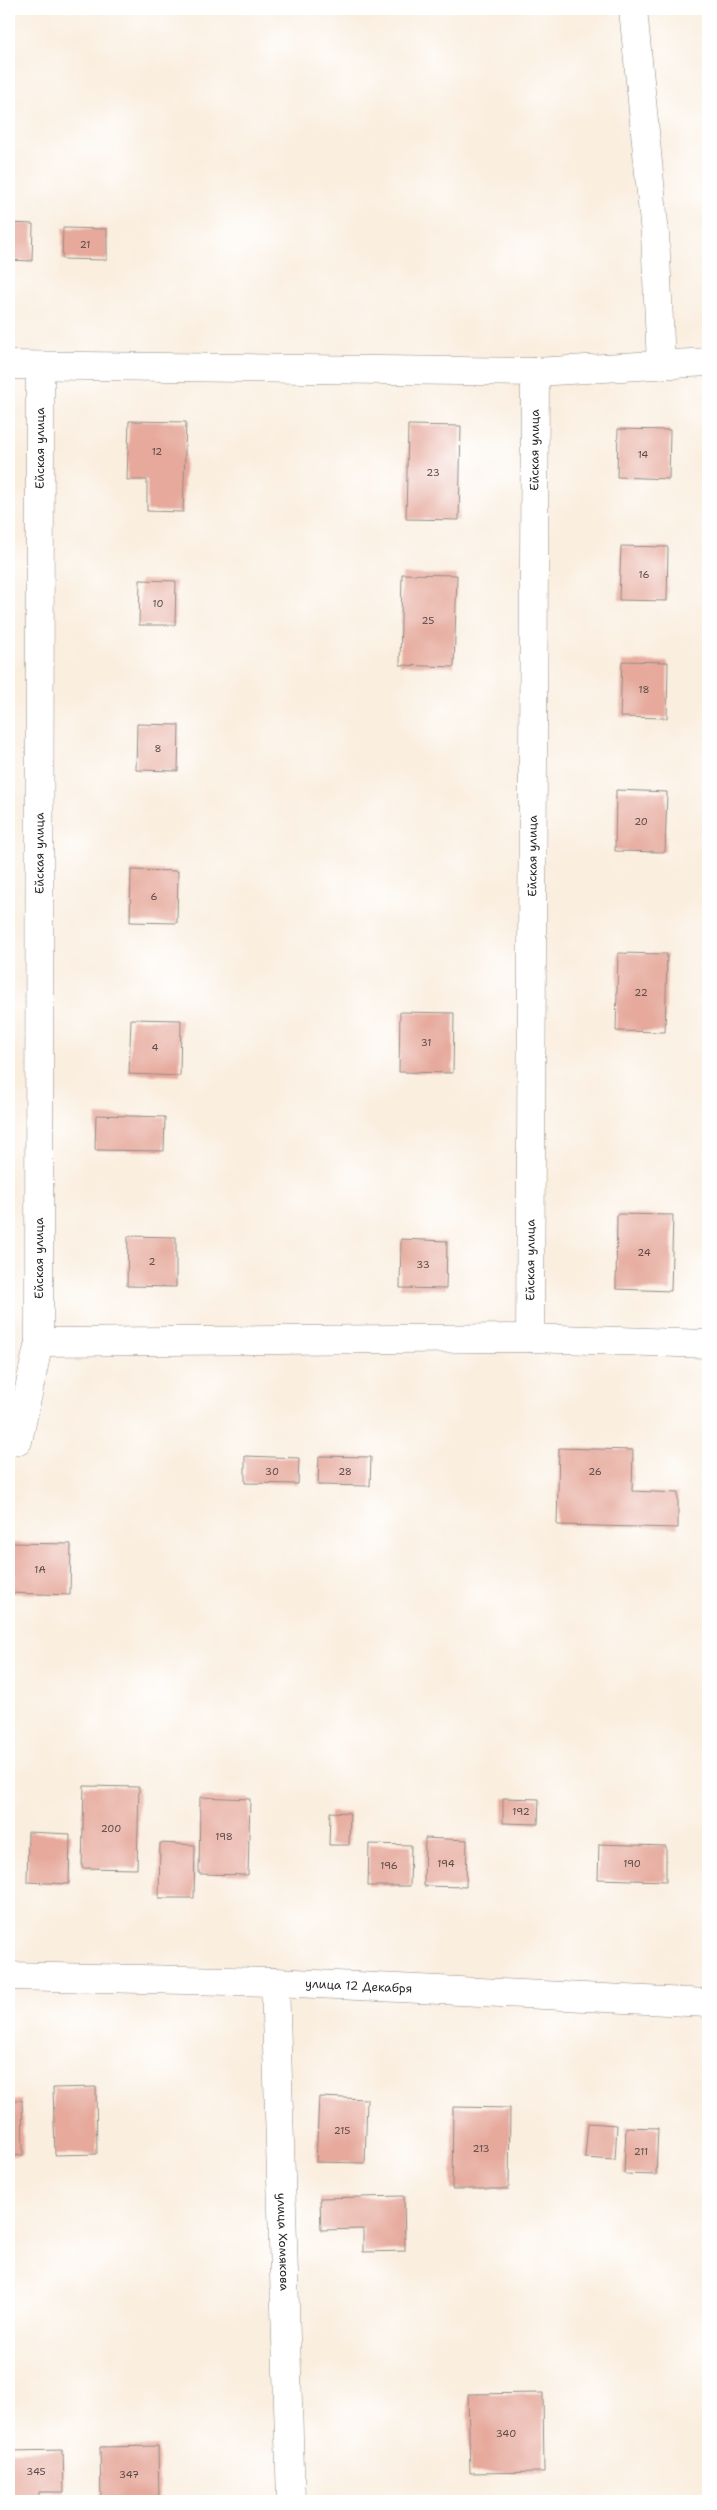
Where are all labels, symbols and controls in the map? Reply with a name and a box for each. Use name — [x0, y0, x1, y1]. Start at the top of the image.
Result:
house number: 21 — [80, 238, 90, 251]
street label: Ейская улица — [32, 407, 48, 489]
street label: Ейская улица — [526, 409, 543, 491]
house number: 12 — [152, 445, 162, 458]
house number: 14 — [638, 448, 648, 461]
house number: 23 — [426, 466, 440, 479]
house number: 16 — [639, 568, 649, 581]
house number: 10 — [153, 597, 163, 610]
house number: 25 — [422, 614, 434, 627]
house number: 18 — [638, 683, 650, 696]
house number: 8 — [155, 742, 162, 755]
street label: Ейская улица — [31, 812, 48, 894]
street label: Ейская улица — [524, 815, 541, 897]
house number: 20 — [634, 815, 648, 828]
house number: 6 — [151, 890, 158, 903]
house number: 22 — [634, 986, 648, 999]
house number: 31 — [421, 1036, 431, 1049]
house number: 4 — [152, 1041, 159, 1054]
street label: Ейская улица — [31, 1217, 47, 1299]
street label: Ейская улица — [522, 1219, 539, 1301]
house number: 24 — [637, 1246, 651, 1259]
house number: 2 — [149, 1255, 156, 1268]
house number: 33 — [416, 1258, 430, 1271]
house number: 30 — [265, 1465, 279, 1478]
house number: 28 — [338, 1465, 352, 1478]
house number: 26 — [588, 1465, 602, 1478]
house number: 1А — [34, 1563, 46, 1576]
house number: 192 — [512, 1805, 530, 1818]
house number: 200 — [101, 1822, 121, 1835]
house number: 198 — [215, 1830, 233, 1843]
house number: 194 — [437, 1857, 455, 1870]
house number: 190 — [623, 1857, 641, 1870]
house number: 196 — [380, 1859, 398, 1872]
street label: улица 12 Декабря — [305, 1975, 413, 1997]
house number: 215 — [334, 2124, 350, 2137]
house number: 213 — [472, 2142, 490, 2155]
house number: 211 — [634, 2145, 648, 2158]
street label: улица Хомякова — [274, 2193, 293, 2292]
house number: 340 — [496, 2427, 516, 2440]
house number: 345 — [26, 2465, 46, 2478]
house number: 347 — [119, 2468, 139, 2481]

